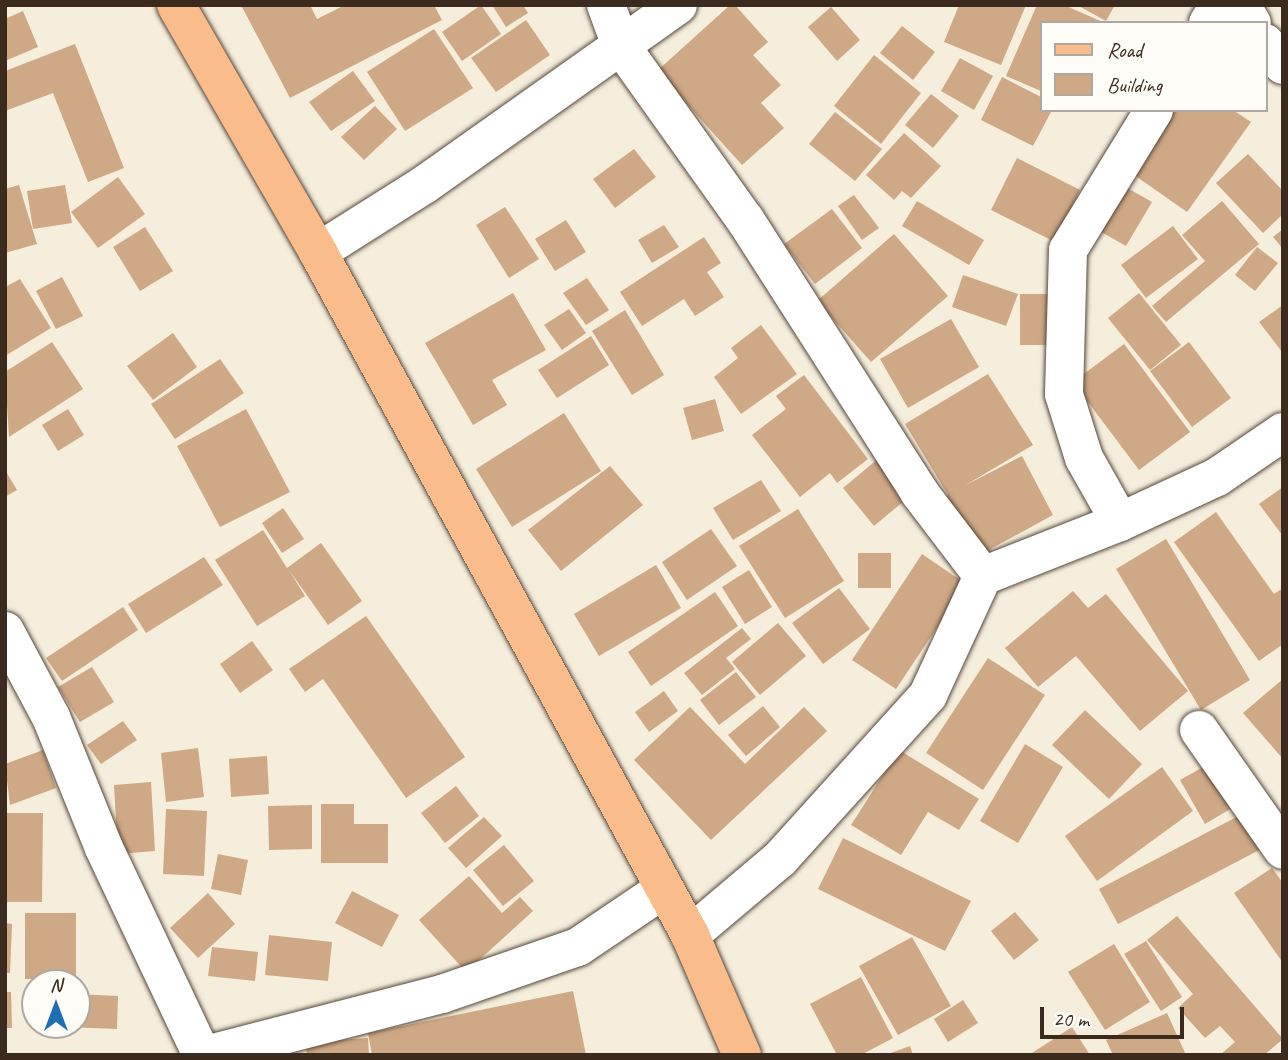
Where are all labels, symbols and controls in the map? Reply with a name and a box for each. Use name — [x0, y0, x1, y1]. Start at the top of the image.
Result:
legend — [1040, 21, 1267, 112]
text: Road — [1107, 37, 1142, 63]
text: Building — [1107, 72, 1162, 98]
north arrow — [21, 969, 91, 1039]
text: N — [50, 973, 62, 997]
scale bar — [1043, 993, 1186, 1038]
text: 20 m — [1053, 1006, 1089, 1032]

